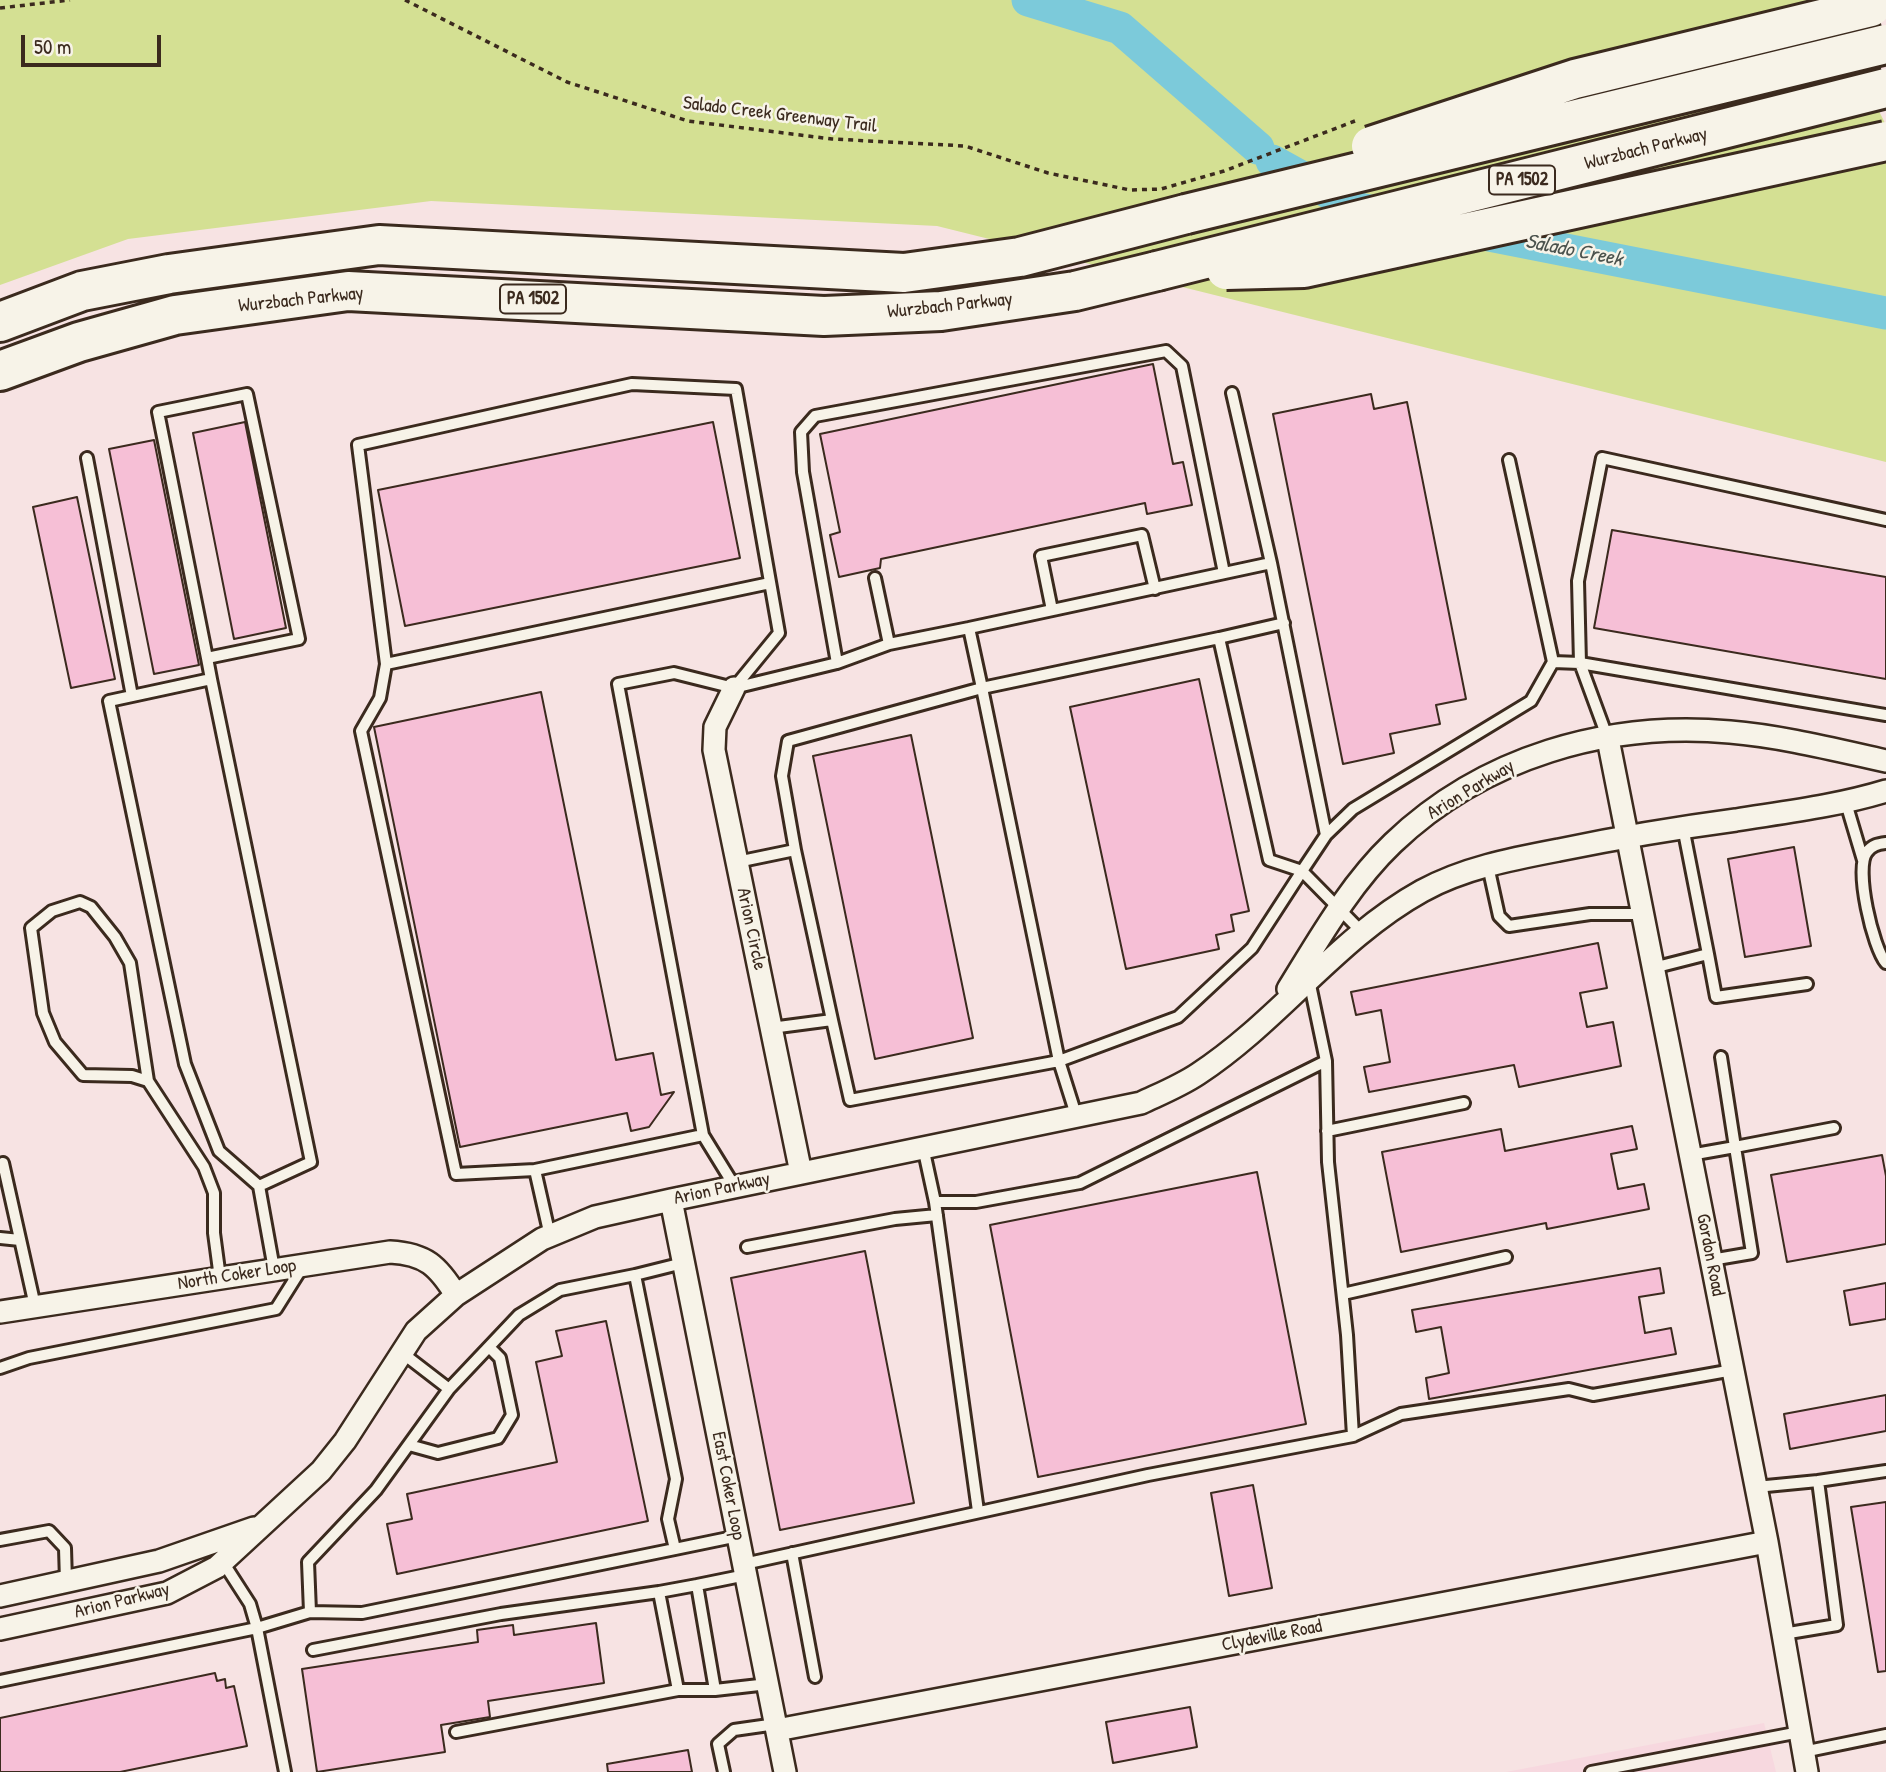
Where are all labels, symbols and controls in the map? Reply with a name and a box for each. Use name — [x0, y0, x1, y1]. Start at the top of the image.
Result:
scale bar — [24, 21, 164, 65]
text: 50 m — [34, 32, 71, 61]
street label: Salado Creek Greenway Trail — [682, 92, 878, 138]
street label: Wurzbach Parkway — [1582, 123, 1710, 175]
road number: PA 1502 — [1489, 166, 1555, 195]
water label: Salado Creek — [1523, 229, 1625, 273]
street label: Wurzbach Parkway — [237, 282, 365, 318]
road number: PA 1502 — [500, 284, 566, 314]
street label: Wurzbach Parkway — [886, 288, 1014, 324]
street label: Arion Parkway — [1423, 755, 1519, 825]
street label: Arion Circle — [731, 886, 771, 972]
street label: Arion Parkway — [672, 1168, 772, 1210]
street label: Gordon Road — [1691, 1212, 1729, 1298]
street label: North Coker Loop — [176, 1254, 298, 1296]
street label: East Coker Loop — [706, 1430, 750, 1542]
street label: Arion Parkway — [72, 1578, 172, 1624]
street label: Clydeville Road — [1220, 1615, 1324, 1657]

